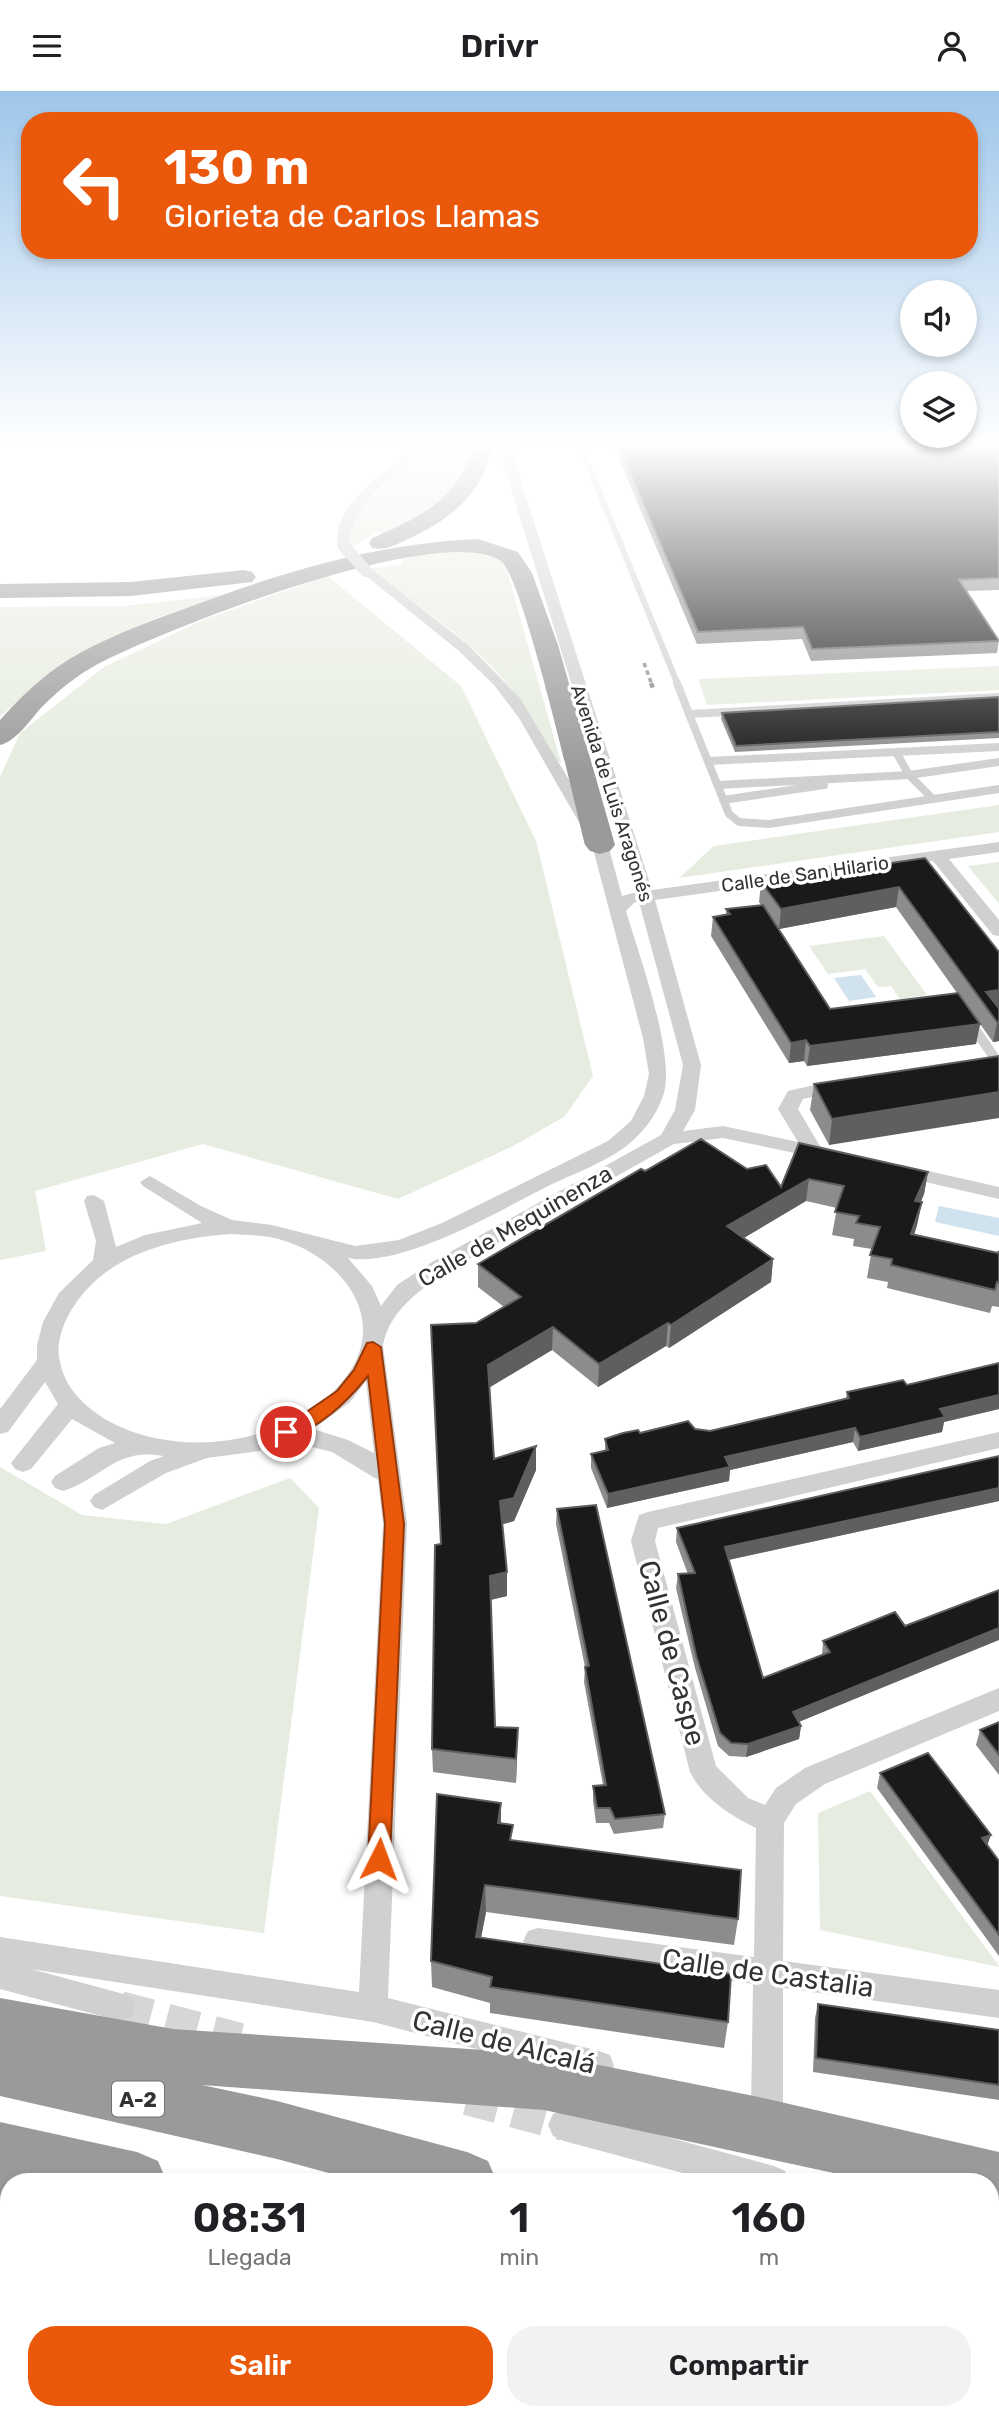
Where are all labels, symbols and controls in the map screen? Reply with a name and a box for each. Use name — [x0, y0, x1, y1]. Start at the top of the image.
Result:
icon: menu — [28, 27, 66, 65]
text: Drivr — [461, 27, 538, 65]
icon: person — [933, 27, 971, 65]
text: 130 m — [164, 138, 309, 196]
icon: left — [49, 140, 140, 231]
text: Glorieta de Carlos Llamas — [164, 197, 540, 235]
map controls — [900, 280, 977, 448]
button: sound — [900, 280, 977, 357]
button: layers — [900, 371, 977, 448]
street label: Avenida de Luis Aragonés — [566, 682, 658, 904]
street label: Calle de San Hilario — [720, 851, 890, 897]
street label: Calle de Mequinenza — [413, 1159, 617, 1293]
pin — [256, 1402, 316, 1462]
icon: arrive — [267, 1413, 305, 1451]
street label: Calle de Caspe — [631, 1557, 713, 1749]
position arrow — [342, 1822, 416, 1896]
street label: Calle de Castalia — [660, 1942, 876, 2004]
street label: Calle de Alcalá — [409, 2003, 599, 2081]
road number: A-2 — [112, 2081, 164, 2116]
text: 08:31 — [192, 2193, 307, 2243]
text: 1 — [509, 2193, 529, 2243]
text: 160 — [732, 2193, 807, 2243]
text: Llegada — [208, 2243, 292, 2271]
text: min — [499, 2243, 539, 2271]
text: m — [759, 2243, 779, 2271]
button: Salir — [28, 2326, 493, 2406]
button: Compartir — [507, 2326, 971, 2406]

